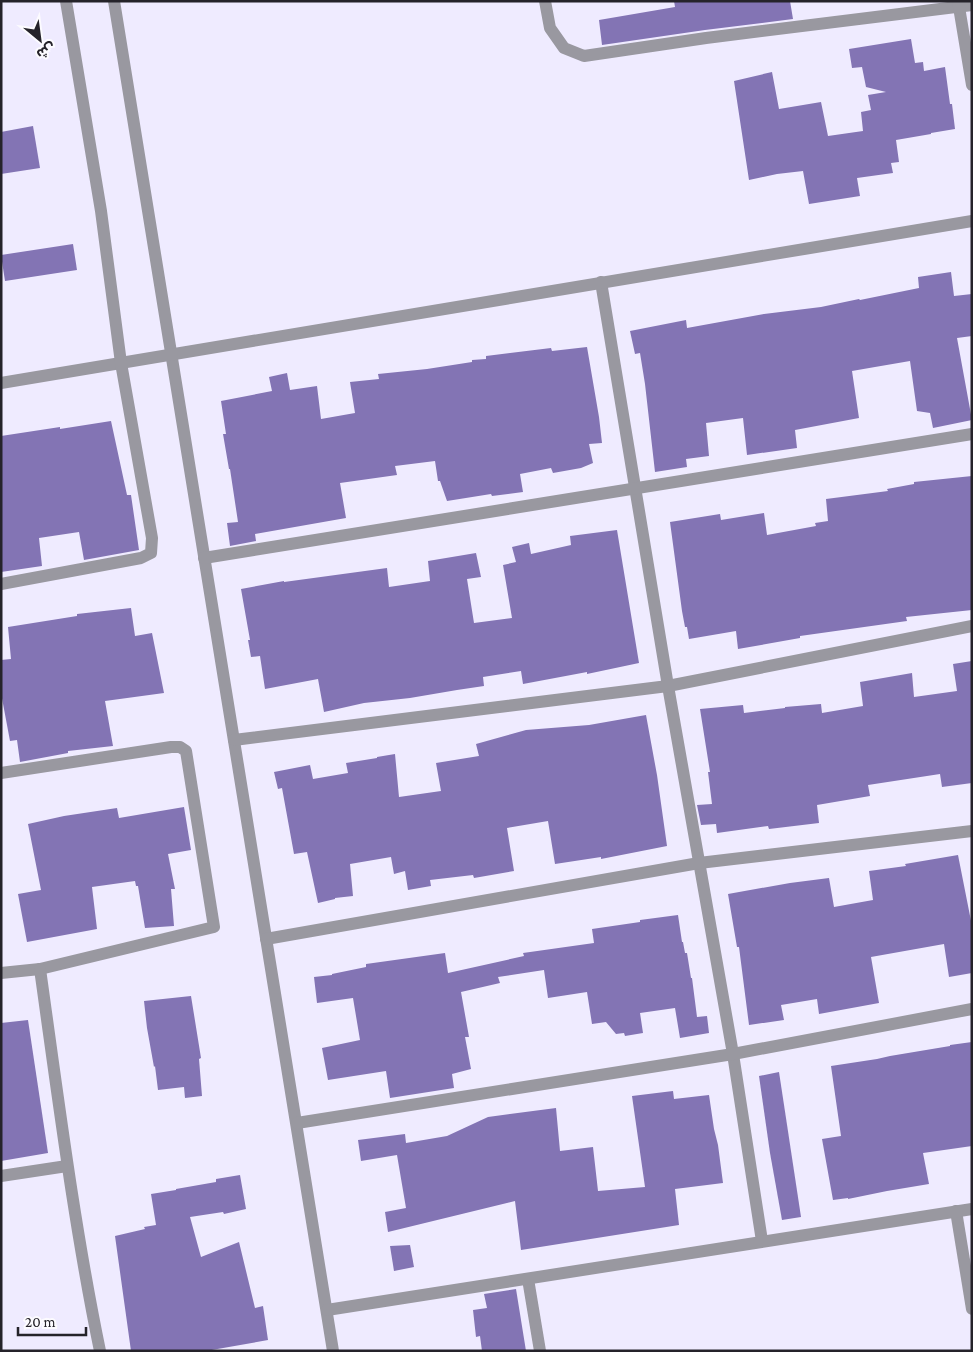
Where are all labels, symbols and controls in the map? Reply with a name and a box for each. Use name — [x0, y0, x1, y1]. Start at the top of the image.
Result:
north arrow — [15, 15, 65, 65]
text: ش — [34, 40, 59, 63]
scale bar — [18, 1304, 85, 1336]
text: 20 m — [25, 1314, 56, 1330]

